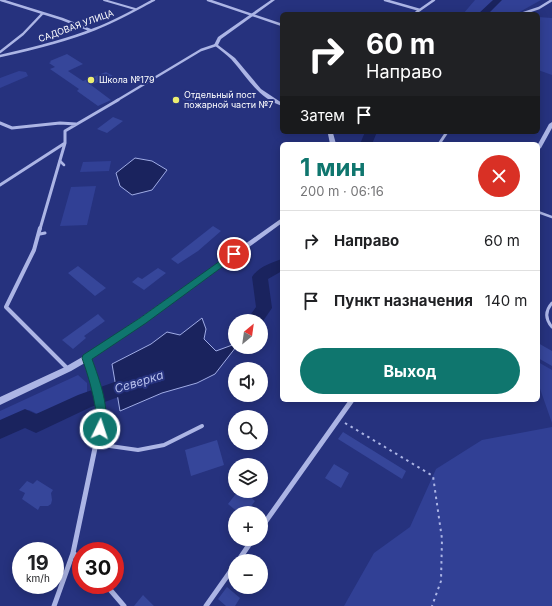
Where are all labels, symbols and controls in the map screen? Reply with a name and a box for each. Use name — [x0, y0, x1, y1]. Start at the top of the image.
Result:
street label: САДОВАЯ УЛИЦА — [37, 7, 115, 44]
text: 60 m — [366, 27, 435, 61]
icon: right — [300, 28, 352, 80]
text: Направо — [366, 61, 442, 82]
place label: Школа №179 — [99, 74, 155, 85]
marker: Школа №179 — [86, 75, 96, 85]
place label: Отдельный пост пожарной части №7 — [184, 89, 273, 110]
marker: Отдельный пост пожарной части №7 — [171, 95, 181, 105]
icon: arrive — [353, 104, 375, 126]
text: Затем — [300, 106, 345, 125]
text: 1 мин — [300, 153, 365, 182]
button: close — [478, 155, 520, 197]
text: 200 m · 06:16 — [300, 183, 384, 199]
icon: right — [300, 230, 322, 252]
text: Направо — [334, 231, 399, 250]
text: 60 m — [484, 231, 520, 250]
pin — [217, 237, 251, 271]
icon: arrive — [223, 243, 245, 265]
icon: arrive — [300, 290, 322, 312]
text: Пункт назначения — [334, 291, 473, 310]
text: 140 m — [485, 291, 527, 310]
north arrow — [228, 314, 268, 354]
map controls — [228, 314, 268, 594]
button: Выход — [300, 348, 520, 394]
button: sound — [228, 362, 268, 402]
water label: Северка — [112, 367, 165, 396]
position arrow — [79, 408, 121, 450]
button: search — [228, 410, 268, 450]
button: layers — [228, 458, 268, 498]
button: + — [228, 506, 268, 546]
speed limit sign: 30 — [72, 542, 124, 594]
text: 19 — [27, 551, 49, 575]
button: − — [228, 554, 268, 594]
text: km/h — [26, 572, 50, 584]

